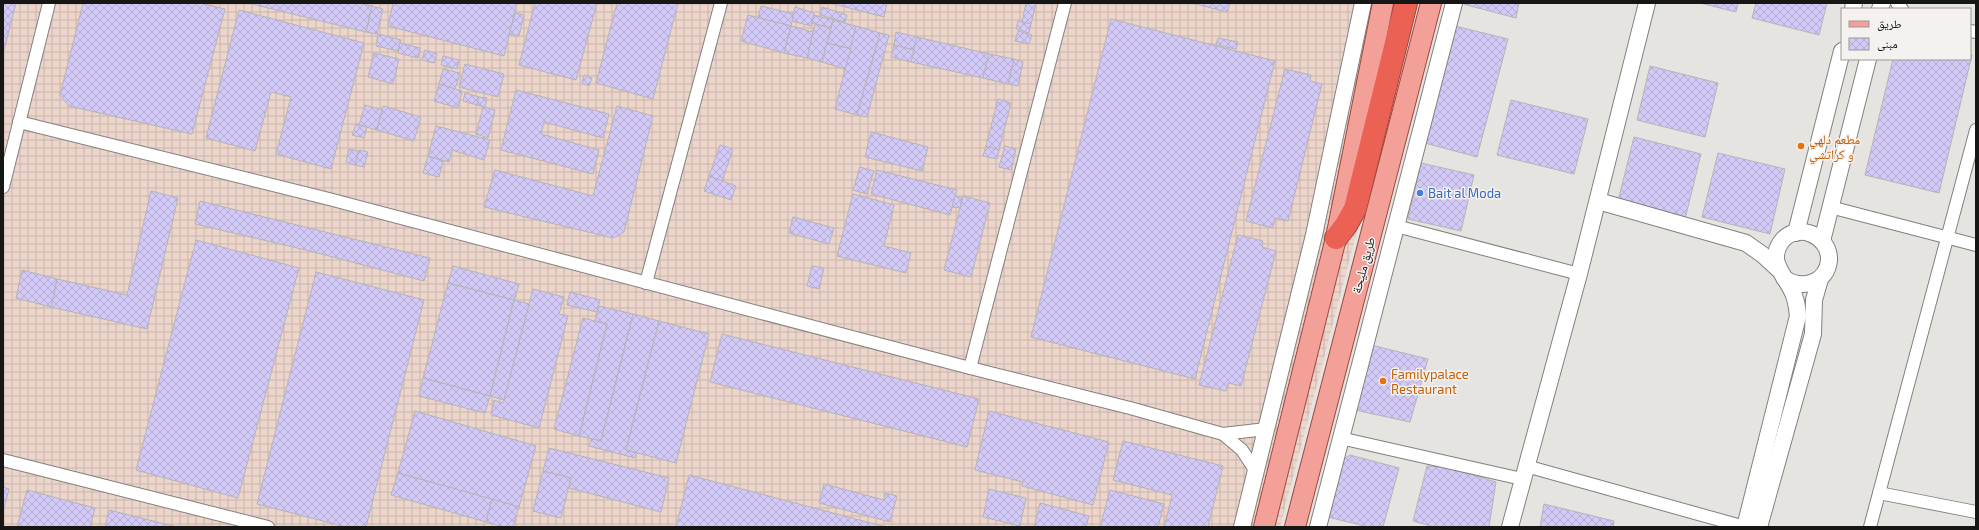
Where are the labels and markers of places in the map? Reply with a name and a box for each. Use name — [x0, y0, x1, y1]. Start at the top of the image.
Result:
place label: مطعم دلهي و كراتشي — [1809, 131, 1860, 165]
marker: مطعم دلهي و كراتشي — [1796, 141, 1806, 151]
place label: Bait al Moda — [1428, 185, 1501, 201]
marker: Bait al Moda — [1415, 188, 1425, 198]
place label: Familypalace Restaurant — [1391, 366, 1469, 397]
marker: Familypalace Restaurant — [1378, 376, 1388, 386]

